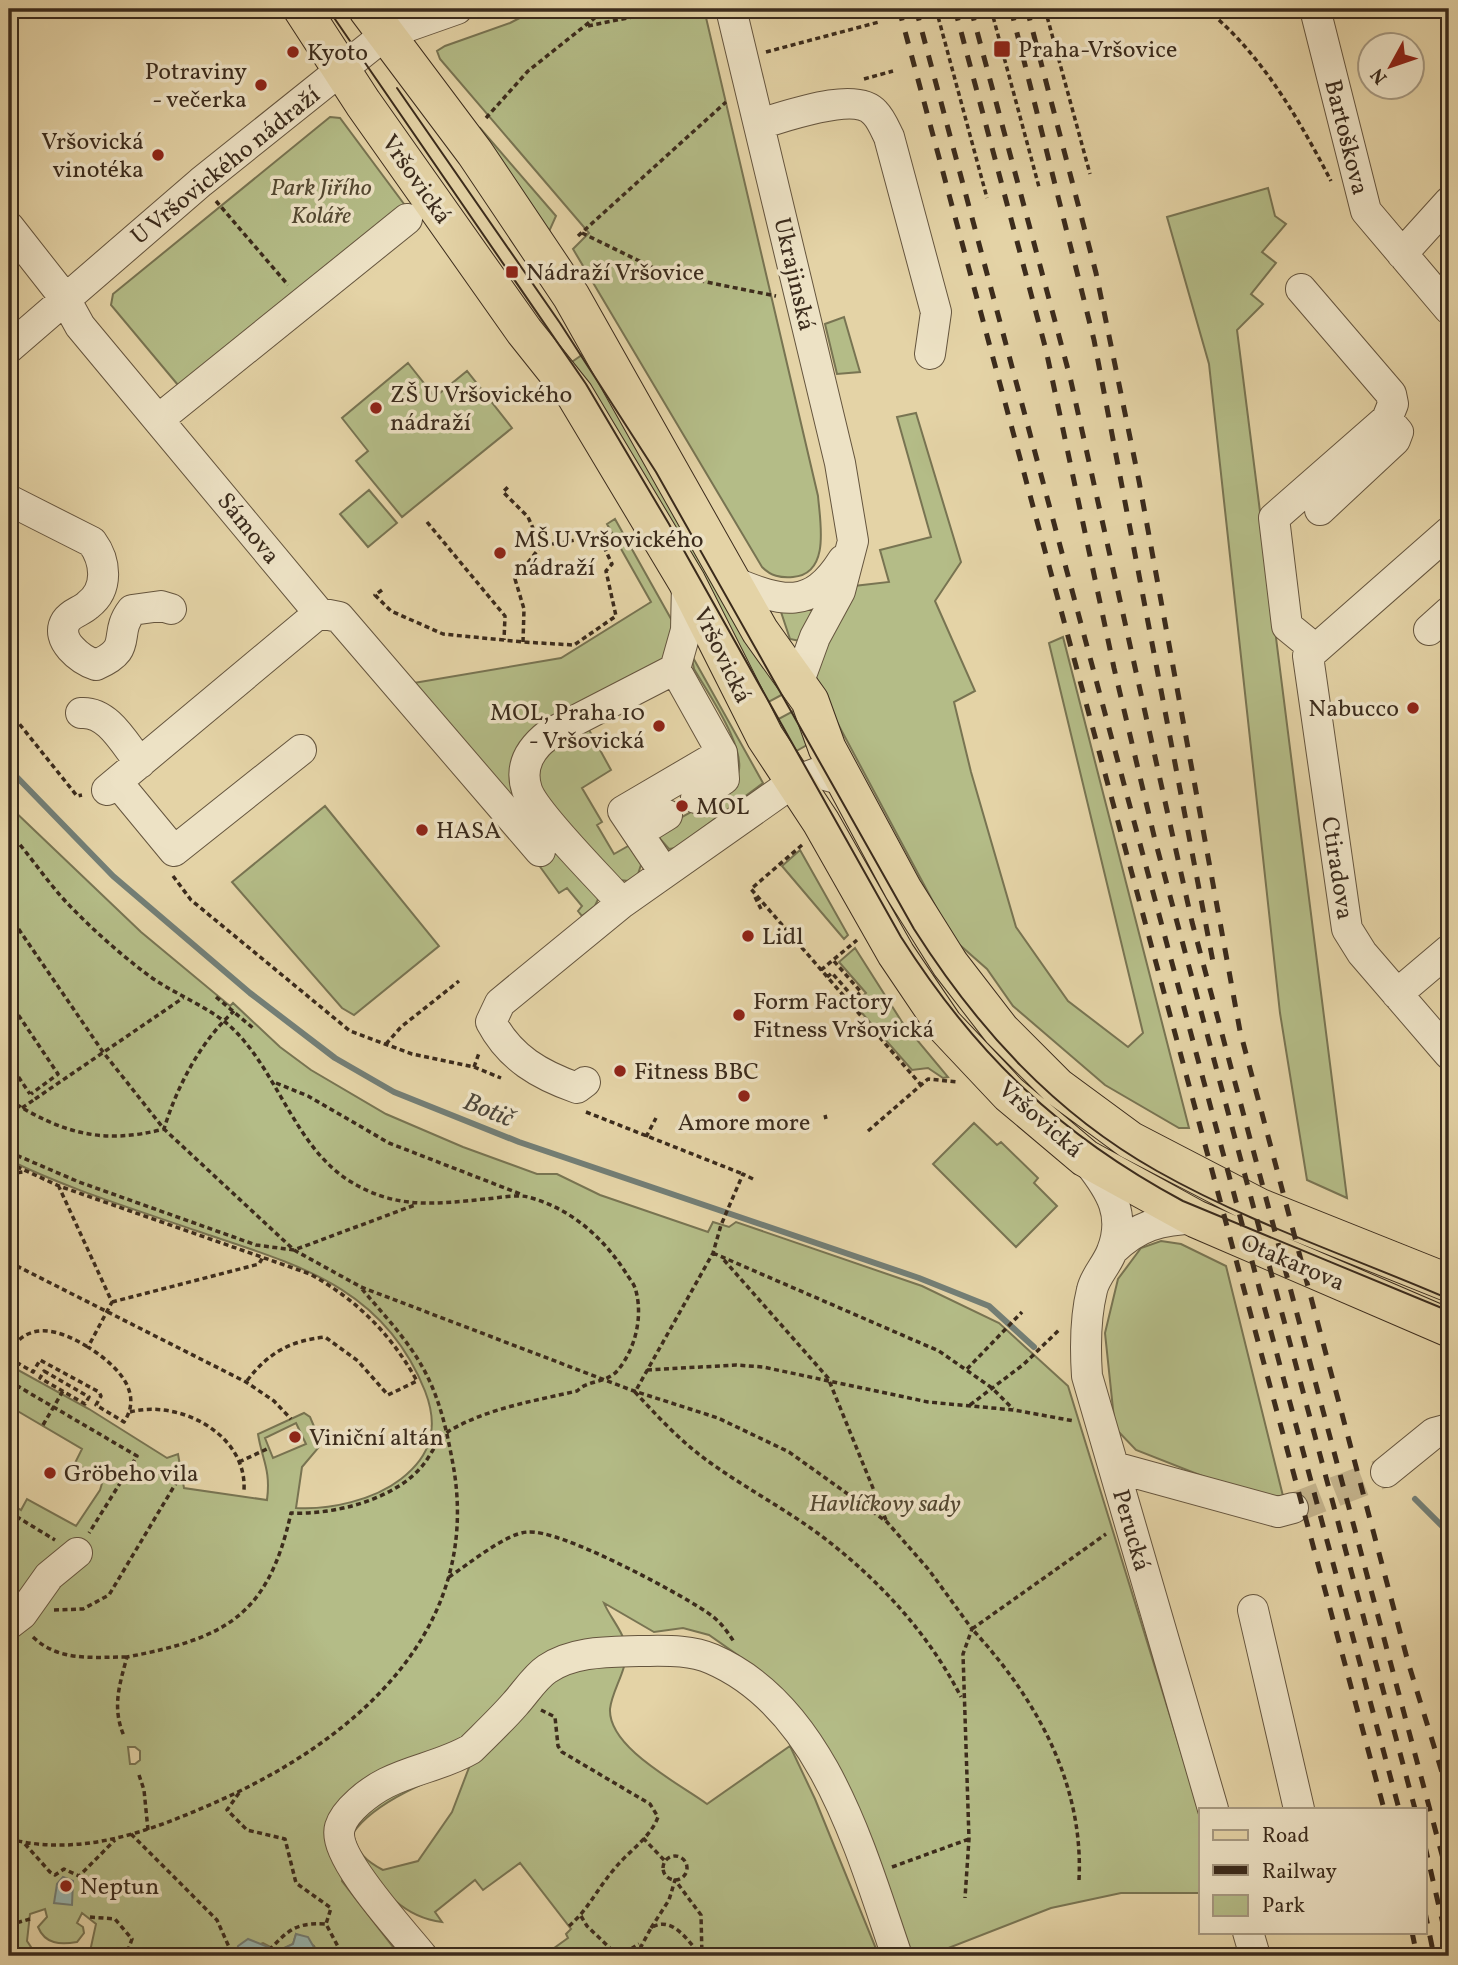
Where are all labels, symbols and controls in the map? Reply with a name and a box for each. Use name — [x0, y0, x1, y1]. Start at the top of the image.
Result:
north arrow — [1356, 32, 1426, 102]
place label: Praha-Vršovice — [1018, 34, 1177, 68]
place label: Kyoto — [307, 37, 368, 71]
marker: Praha-Vršovice — [992, 39, 1012, 59]
marker: Kyoto — [285, 44, 301, 60]
place label: Potraviny - večerka — [145, 56, 247, 118]
text: N — [1365, 62, 1394, 89]
street label: Bartoškova — [1314, 76, 1376, 199]
marker: Potraviny - večerka — [253, 77, 269, 93]
street label: U Vršovického nádraží — [124, 79, 328, 254]
place label: Vršovická vinotéka — [41, 126, 144, 188]
street label: Vršovická — [372, 128, 459, 232]
marker: Vršovická vinotéka — [150, 147, 166, 163]
park label: Park Jiřího Koláře — [270, 172, 372, 234]
street label: Ukrajinská — [764, 215, 823, 334]
place label: Nádraží Vršovice — [526, 257, 704, 291]
marker: Nádraží Vršovice — [504, 264, 520, 280]
place label: ZŠ U Vršovického nádraží — [390, 379, 572, 441]
marker: ZŠ U Vršovického nádraží — [368, 400, 384, 416]
street label: Sámova — [208, 486, 287, 572]
place label: MŠ U Vršovického nádraží — [514, 524, 704, 586]
marker: MŠ U Vršovického nádraží — [492, 545, 508, 561]
street label: Vršovická — [683, 602, 759, 709]
place label: Nabucco — [1308, 693, 1399, 727]
place label: MOL, Praha 10 - Vršovická — [490, 697, 645, 759]
marker: Nabucco — [1405, 700, 1421, 716]
marker: MOL, Praha 10 - Vršovická — [651, 718, 667, 734]
place label: MOL — [696, 791, 749, 825]
marker: MOL — [674, 798, 690, 814]
street label: Ctiradova — [1311, 814, 1361, 922]
place label: HASA — [436, 815, 501, 849]
marker: HASA — [414, 822, 430, 838]
place label: Lidl — [762, 921, 803, 955]
marker: Lidl — [740, 928, 756, 944]
place label: Form Factory Fitness Vršovická — [753, 986, 934, 1048]
marker: Form Factory Fitness Vršovická — [731, 1007, 747, 1023]
place label: Fitness BBC — [634, 1056, 759, 1090]
marker: Fitness BBC — [612, 1063, 628, 1079]
street label: Vršovická — [990, 1074, 1090, 1167]
water label: Botič — [458, 1084, 521, 1138]
marker: Amore more — [736, 1088, 752, 1104]
place label: Amore more — [678, 1107, 810, 1141]
street label: Otakarova — [1235, 1227, 1350, 1301]
place label: Viniční altán — [309, 1422, 444, 1456]
marker: Viniční altán — [287, 1429, 303, 1445]
place label: Gröbeho vila — [64, 1458, 199, 1492]
marker: Gröbeho vila — [42, 1465, 58, 1481]
street label: Perucká — [1102, 1486, 1158, 1575]
park label: Havlíčkovy sady — [809, 1488, 961, 1522]
legend — [1199, 1808, 1426, 1934]
text: Road — [1262, 1822, 1309, 1851]
text: Railway — [1262, 1858, 1338, 1887]
place label: Neptun — [80, 1871, 159, 1905]
marker: Neptun — [58, 1878, 74, 1894]
text: Park — [1262, 1892, 1305, 1921]

